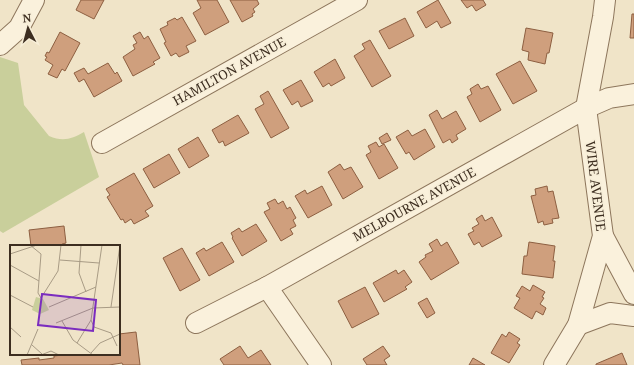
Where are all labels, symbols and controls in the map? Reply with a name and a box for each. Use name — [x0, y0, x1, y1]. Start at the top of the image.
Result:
north arrow — [8, 8, 48, 48]
text: N — [22, 10, 32, 25]
street label: HAMILTON AVENUE — [169, 32, 289, 110]
street label: WIRE AVENUE — [582, 140, 610, 232]
street label: MELBOURNE AVENUE — [349, 163, 479, 245]
inset map — [10, 245, 120, 355]

